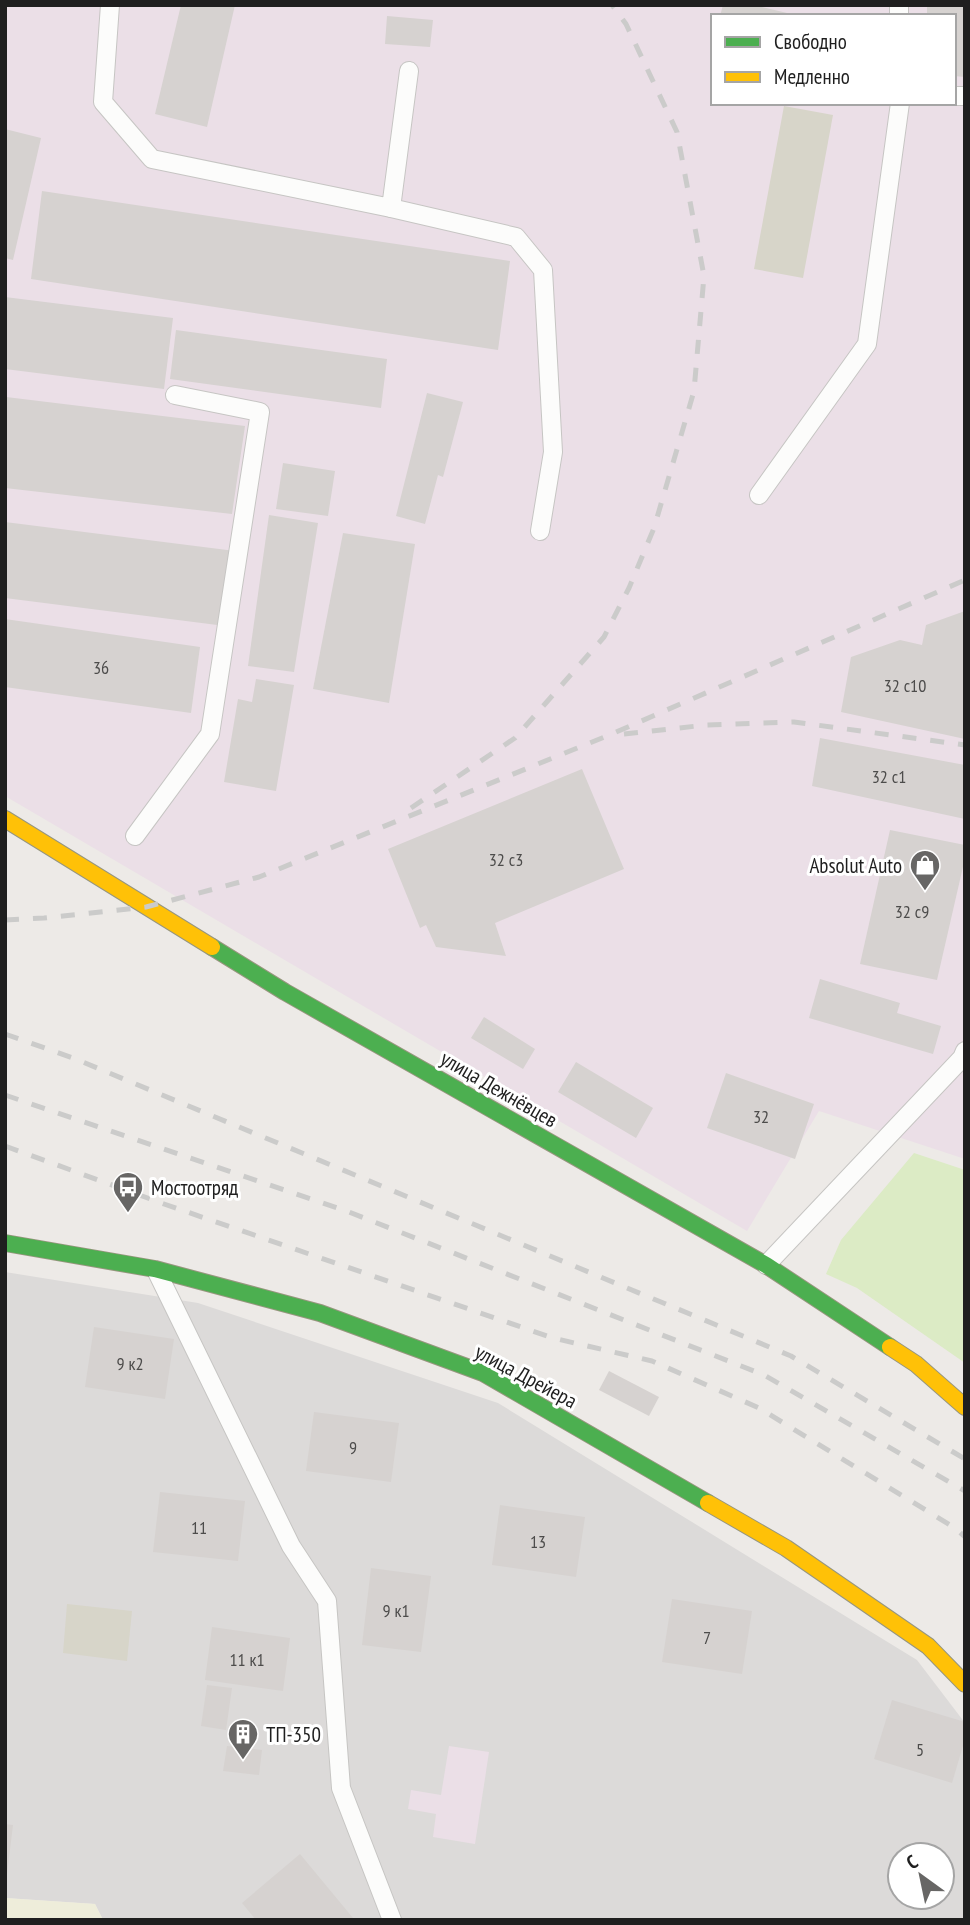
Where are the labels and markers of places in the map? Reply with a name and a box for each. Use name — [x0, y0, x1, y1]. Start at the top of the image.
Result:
shop icon: Absolut Auto — [908, 848, 942, 892]
place label: Absolut Auto — [809, 852, 902, 879]
bus stop icon: Мостоотряд — [111, 1170, 145, 1214]
place label: Мостоотряд — [151, 1174, 238, 1201]
building icon: ТП-350 — [226, 1717, 260, 1761]
place label: ТП-350 — [266, 1721, 321, 1748]

